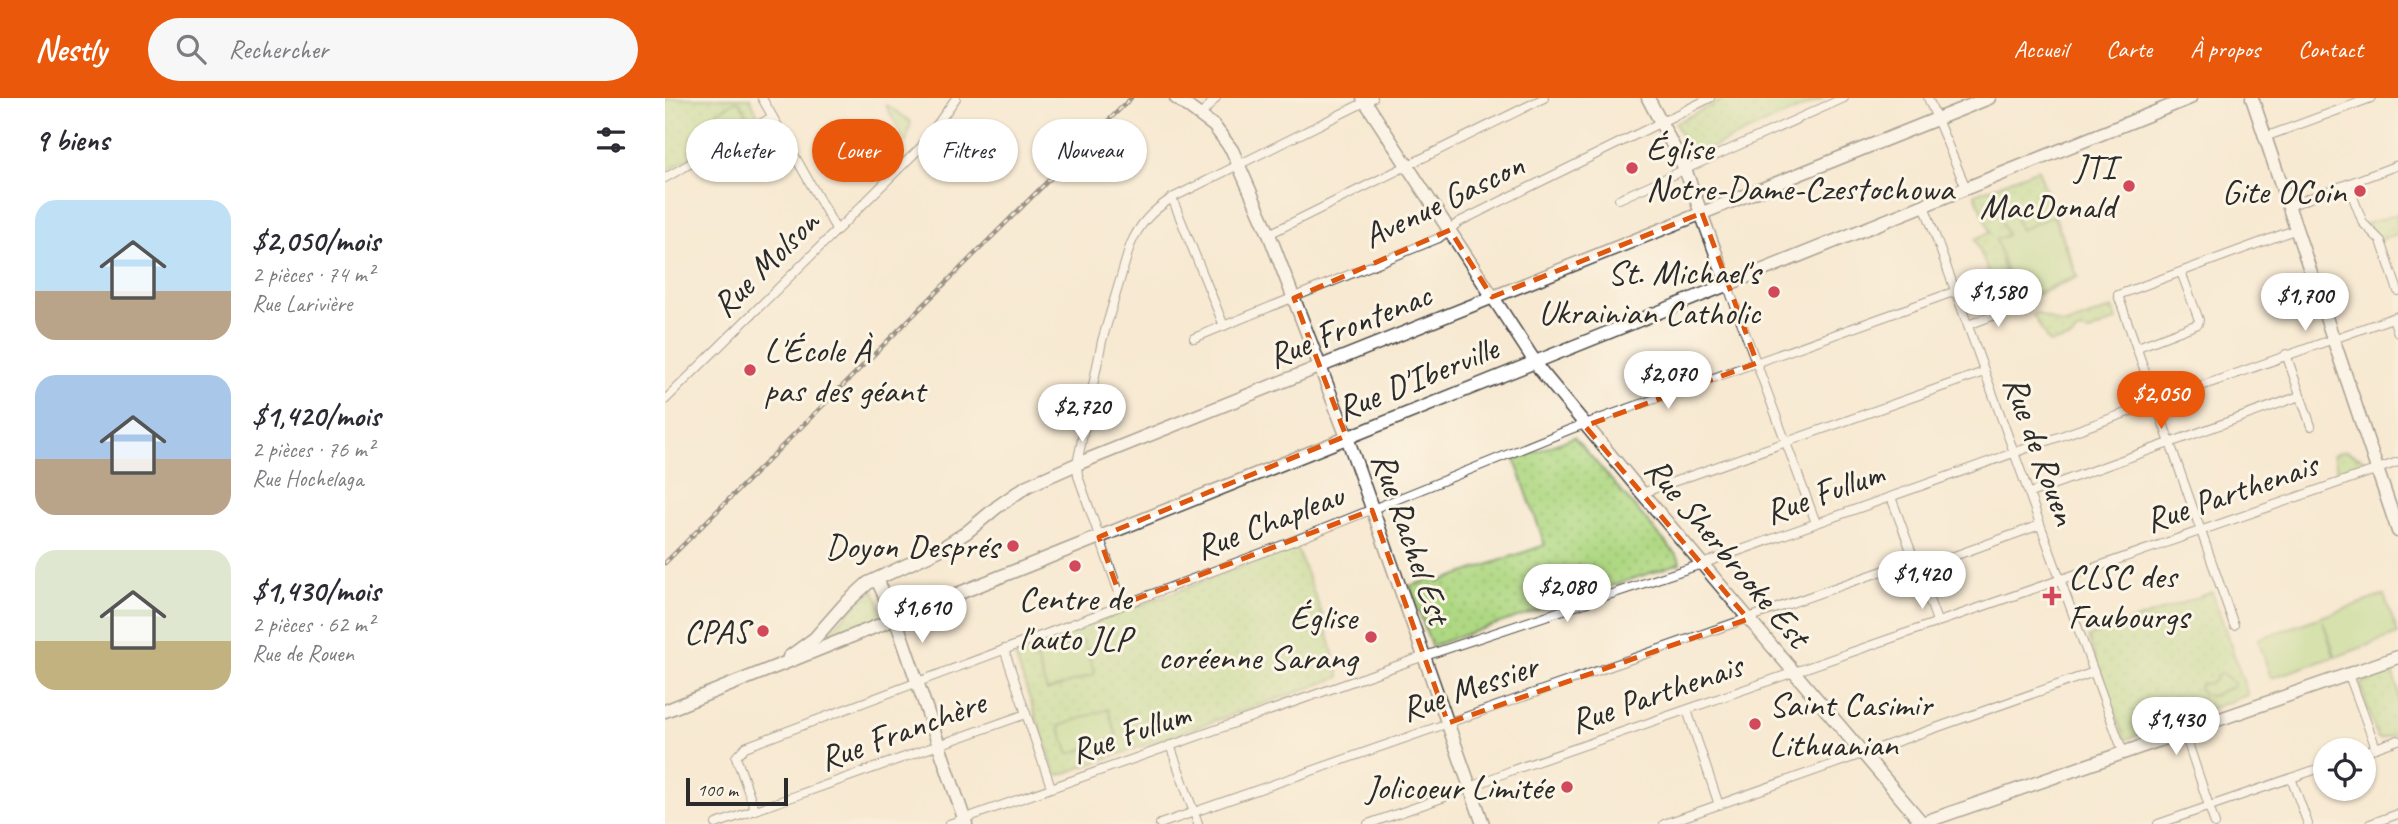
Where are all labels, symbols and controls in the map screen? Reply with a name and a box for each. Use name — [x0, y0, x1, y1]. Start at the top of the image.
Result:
search box — [148, 18, 638, 81]
text: Nestly — [35, 28, 106, 70]
icon: search — [172, 30, 210, 68]
text: Rechercher — [228, 33, 328, 66]
text: Accueil — [2014, 34, 2068, 64]
text: Carte — [2106, 34, 2152, 64]
text: À propos — [2190, 34, 2260, 64]
text: Contact — [2298, 34, 2363, 64]
chip: Acheter — [686, 119, 798, 182]
chip: Louer — [812, 119, 904, 182]
chip: Filtres — [918, 119, 1018, 182]
chip: Nouveau — [1032, 119, 1147, 182]
text: 9 biens — [35, 121, 109, 159]
icon: filters — [592, 121, 630, 159]
place label: Église Notre-Dame-Czestochowa — [1646, 126, 1956, 211]
street label: Avenue Gascon — [1355, 142, 1531, 259]
place label: JTI MacDonald — [1980, 144, 2123, 229]
marker: Église Notre-Dame-Czestochowa — [1624, 160, 1640, 176]
place label: Gite OCoin — [2222, 169, 2347, 214]
marker: JTI MacDonald — [2121, 178, 2137, 194]
marker: Gite OCoin — [2352, 183, 2368, 199]
street label: Rue Molson — [702, 198, 830, 327]
text: $2,050/mois — [252, 222, 380, 260]
icon: home — [91, 228, 175, 312]
place label: St. Michael's Ukrainian Catholic — [1538, 250, 1763, 335]
text: 2 pièces · 74 m² — [252, 260, 374, 289]
pin: $1,580 — [1941, 270, 2055, 329]
street label: Rue Frontenac — [1261, 272, 1439, 379]
pin: $1,700 — [2248, 274, 2362, 333]
text: $1,580 — [1970, 277, 2026, 306]
text: $1,700 — [2277, 281, 2333, 310]
marker: St. Michael's Ukrainian Catholic — [1766, 284, 1782, 300]
text: Rue Larivière — [252, 289, 352, 318]
street label: Rue D'Iberville — [1330, 325, 1507, 431]
place label: L'École À pas des géant — [764, 328, 928, 413]
pin: $2,070 — [1611, 352, 1725, 411]
text: $2,070 — [1640, 359, 1696, 388]
marker: L'École À pas des géant — [742, 362, 758, 378]
street label: Rue de Rouen — [1993, 370, 2089, 532]
pin: $2,050 — [2104, 372, 2218, 431]
text: $2,050 — [2133, 379, 2189, 408]
pin: $2,720 — [1025, 384, 1139, 444]
text: $2,720 — [1054, 392, 1110, 421]
text: $1,420/mois — [252, 397, 380, 435]
icon: home — [91, 403, 175, 487]
text: 2 pièces · 76 m² — [252, 435, 374, 464]
street label: Rue Parthenais — [2139, 441, 2326, 543]
street label: Rue Rachel Est — [1361, 446, 1463, 633]
street label: Rue Sherbrooke Est — [1635, 448, 1823, 659]
street label: Rue Fullum — [1758, 450, 1891, 535]
text: Rue Hochelaga — [252, 464, 363, 493]
street label: Rue Chapleau — [1189, 472, 1352, 570]
place label: Doyon Després — [825, 524, 1002, 569]
marker: Doyon Després — [1005, 538, 1021, 554]
pin: $1,420 — [1865, 552, 1979, 611]
place label: CLSC des Faubourgs — [2068, 554, 2192, 639]
marker: Centre de l'auto JLP — [1067, 558, 1083, 574]
text: $1,420 — [1894, 559, 1950, 588]
pin: $2,080 — [1510, 564, 1624, 624]
text: $1,430/mois — [252, 572, 380, 610]
text: $2,080 — [1539, 572, 1595, 601]
place label: Centre de l'auto JLP — [1019, 576, 1136, 661]
icon: home — [91, 578, 175, 662]
pin: $1,610 — [865, 586, 979, 645]
marker: CLSC des Faubourgs — [2042, 586, 2062, 606]
text: $1,610 — [894, 593, 950, 622]
place label: Église coréenne Sarang — [1158, 595, 1360, 680]
place label: CPAS — [684, 609, 754, 654]
text: 2 pièces · 62 m² — [252, 610, 374, 639]
marker: CPAS — [755, 623, 771, 639]
marker: Église coréenne Sarang — [1363, 629, 1379, 645]
text: Rue de Rouen — [252, 639, 354, 668]
street label: Rue Messier — [1395, 642, 1546, 732]
street label: Rue Parthenais — [1564, 642, 1751, 744]
street label: Rue Franchère — [813, 679, 994, 781]
place label: Saint Casimir Lithuanian — [1769, 682, 1934, 767]
street label: Rue Fullum — [1064, 691, 1197, 774]
pin: $1,430 — [2119, 698, 2233, 757]
text: $1,430 — [2148, 705, 2204, 734]
marker: Saint Casimir Lithuanian — [1747, 716, 1763, 732]
map controls — [2313, 738, 2376, 801]
button: locate — [2313, 738, 2376, 801]
place label: Jolicoeur Limitée — [1364, 765, 1556, 810]
scale bar — [686, 775, 787, 807]
text: 100 m — [697, 778, 738, 802]
marker: Jolicoeur Limitée — [1559, 779, 1575, 795]

